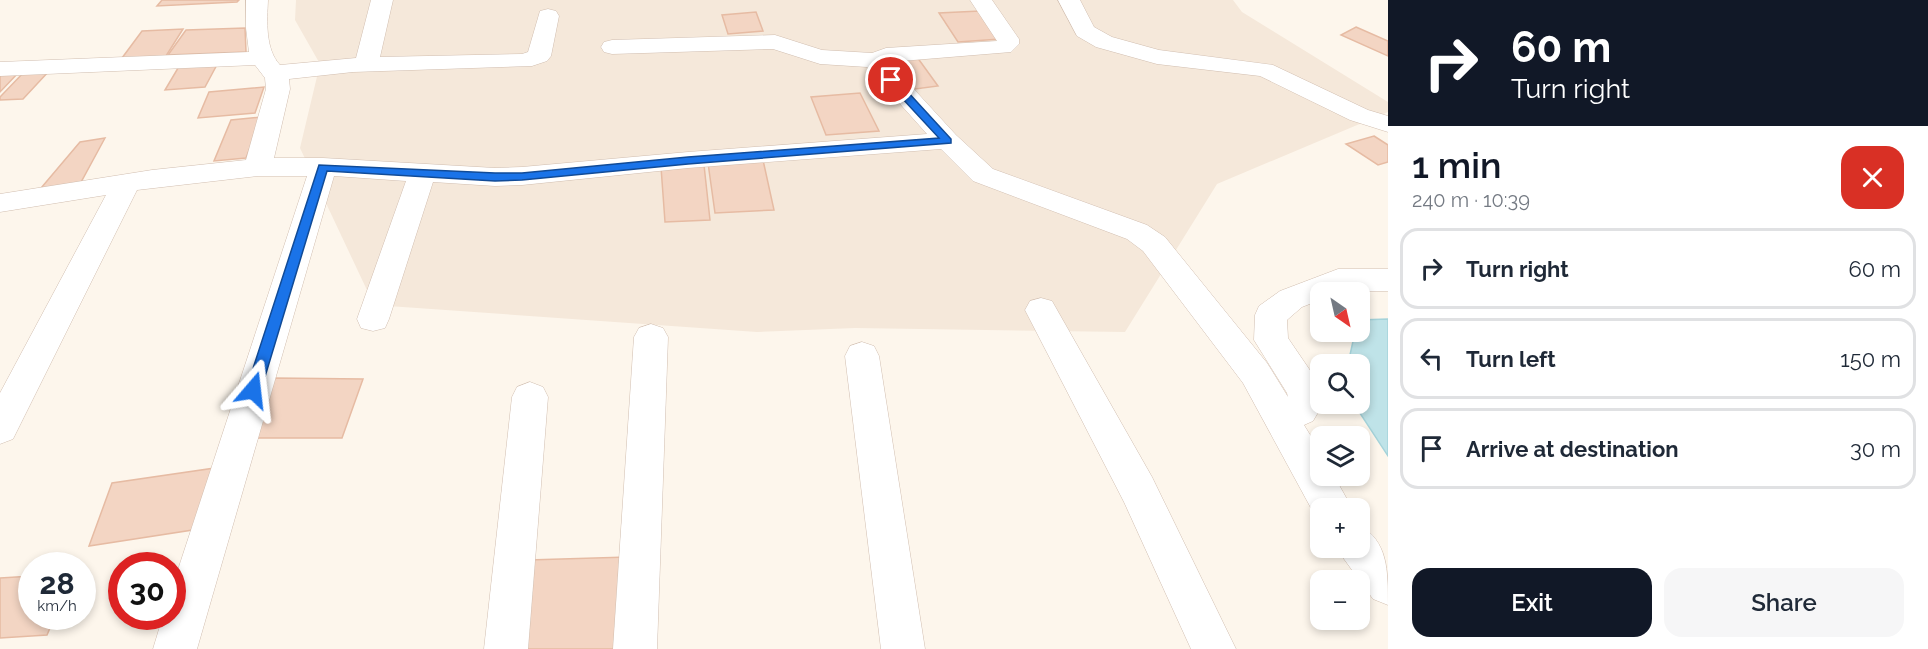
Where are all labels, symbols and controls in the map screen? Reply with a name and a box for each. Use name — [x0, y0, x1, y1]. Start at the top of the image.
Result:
text: 60 m — [1511, 23, 1611, 72]
icon: right — [1412, 24, 1490, 102]
pin — [865, 54, 916, 105]
icon: arrive — [874, 63, 907, 96]
text: Turn right — [1511, 73, 1630, 104]
text: 1 min — [1412, 144, 1501, 186]
button: close — [1841, 146, 1904, 209]
text: 240 m · 10:39 — [1412, 188, 1530, 212]
icon: right — [1415, 252, 1448, 285]
text: Turn right — [1466, 256, 1569, 282]
text: 60 m — [1848, 256, 1901, 282]
north arrow — [1310, 282, 1370, 342]
map controls — [1310, 282, 1370, 630]
icon: left — [1415, 342, 1448, 375]
text: Turn left — [1466, 346, 1556, 372]
text: 150 m — [1840, 346, 1901, 372]
button: search — [1310, 354, 1370, 414]
position arrow — [221, 358, 285, 422]
button: layers — [1310, 426, 1370, 486]
icon: arrive — [1415, 432, 1448, 465]
text: Arrive at destination — [1466, 436, 1679, 462]
text: 30 m — [1850, 436, 1901, 462]
button: + — [1310, 498, 1370, 558]
speed limit sign: 30 — [108, 552, 186, 630]
text: 28 — [39, 566, 75, 601]
button: Exit — [1412, 568, 1652, 637]
button: Share — [1664, 568, 1904, 637]
button: − — [1310, 570, 1370, 630]
text: km/h — [37, 597, 77, 615]

